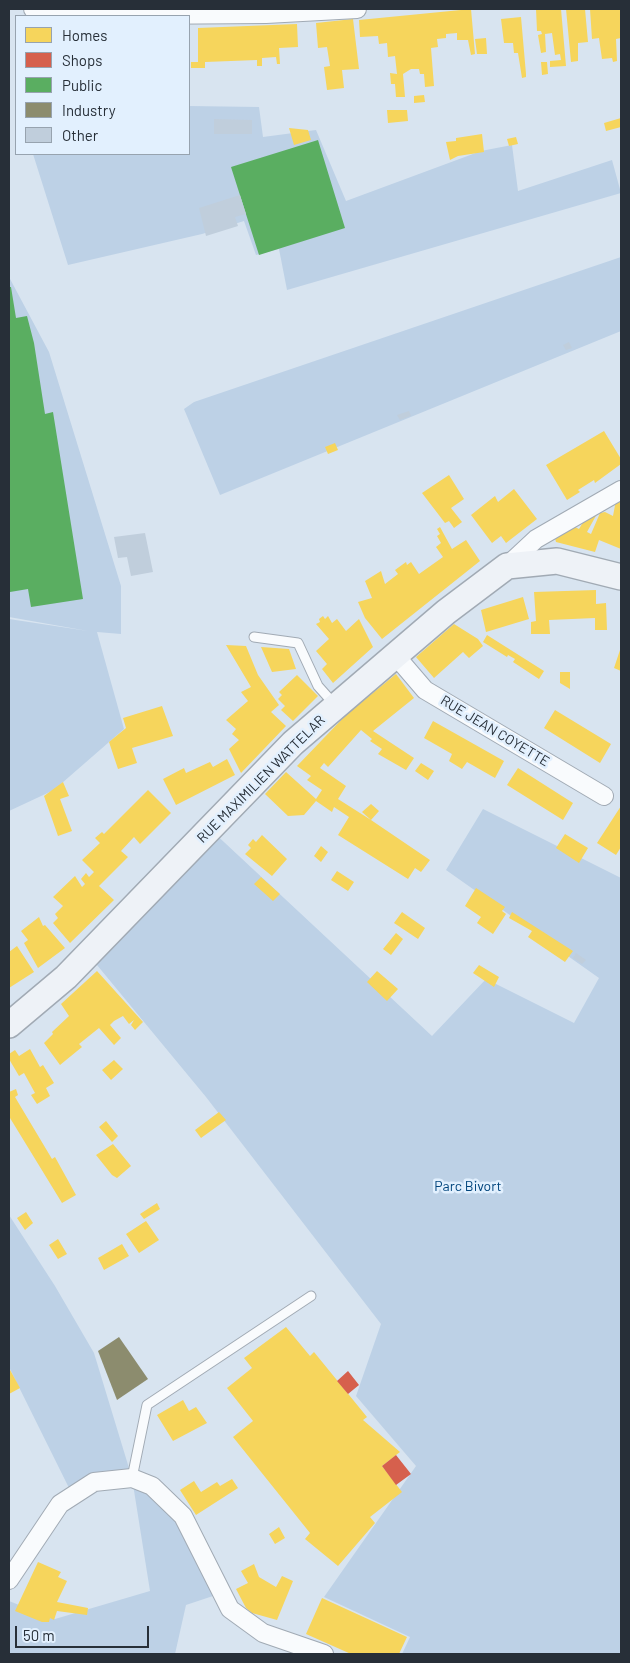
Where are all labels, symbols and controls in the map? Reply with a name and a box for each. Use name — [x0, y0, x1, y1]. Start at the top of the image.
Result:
legend — [15, 15, 190, 155]
text: Homes — [62, 26, 107, 44]
text: Shops — [62, 51, 102, 69]
text: Public — [62, 76, 102, 94]
text: Industry — [62, 101, 116, 119]
text: Other — [62, 126, 98, 144]
street label: RUE JEAN COYETTE — [438, 692, 552, 770]
street label: RUE MAXIMILIEN WATTELAR — [194, 712, 328, 846]
park label: Parc Bivort — [434, 1178, 502, 1194]
scale bar — [18, 1616, 151, 1648]
text: 50 m — [23, 1626, 55, 1644]

